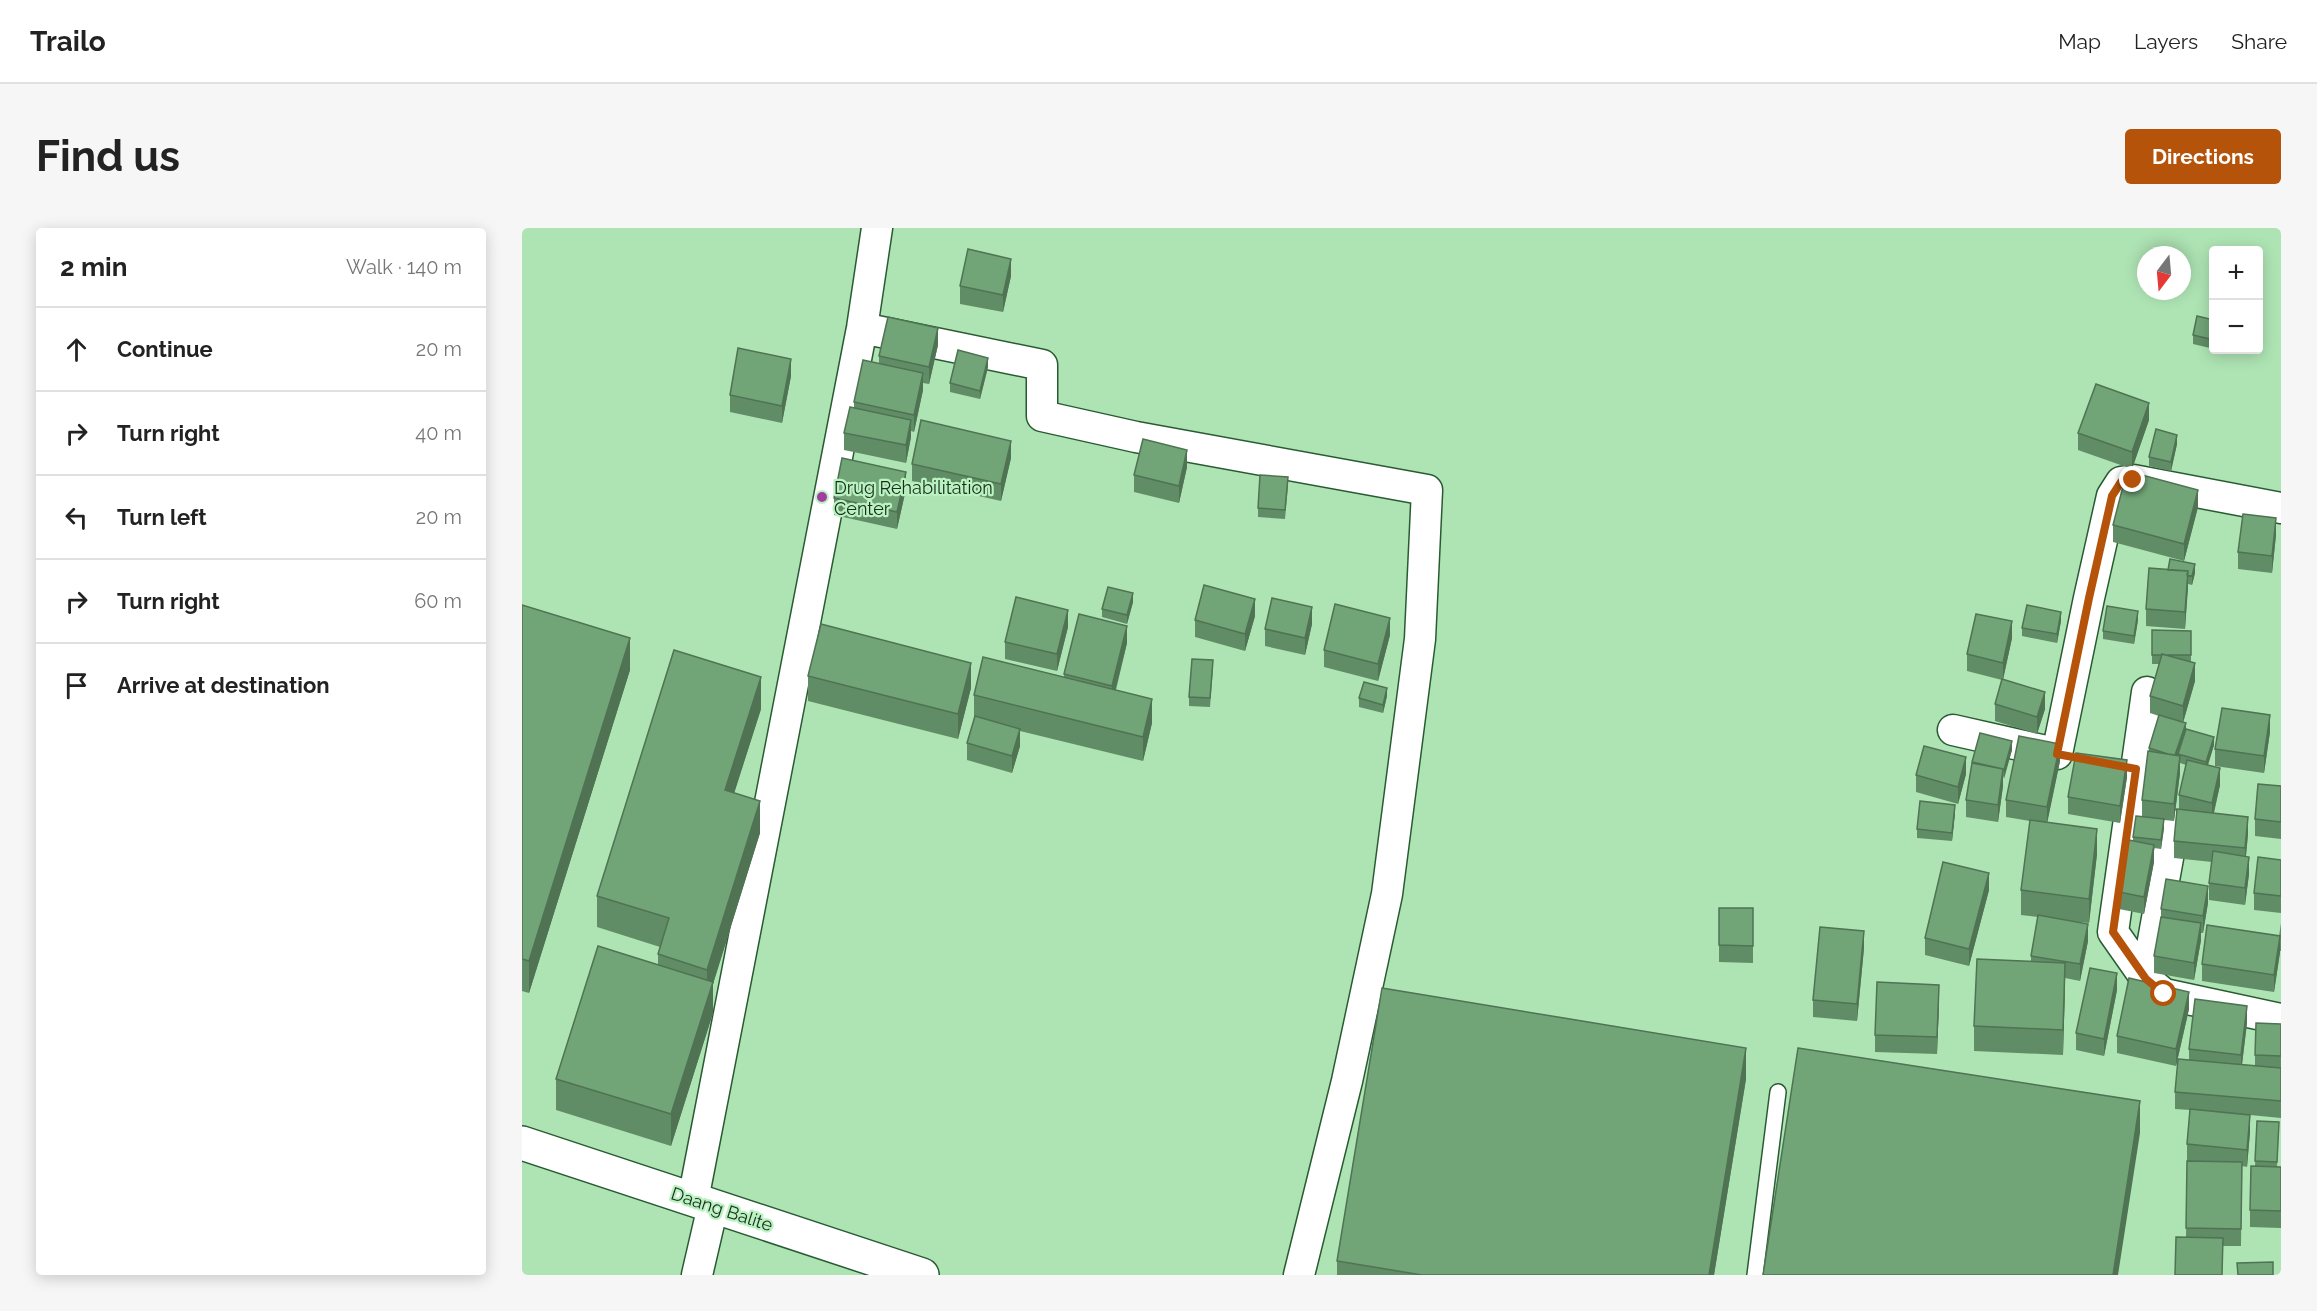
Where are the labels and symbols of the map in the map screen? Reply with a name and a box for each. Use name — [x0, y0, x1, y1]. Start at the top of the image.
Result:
north arrow — [2137, 246, 2191, 300]
route end — [2119, 466, 2145, 492]
place label: Drug Rehabilitation Center — [834, 477, 993, 519]
marker: Drug Rehabilitation Center — [815, 490, 829, 504]
route start — [2150, 980, 2176, 1006]
street label: Daang Balite — [668, 1183, 776, 1235]

